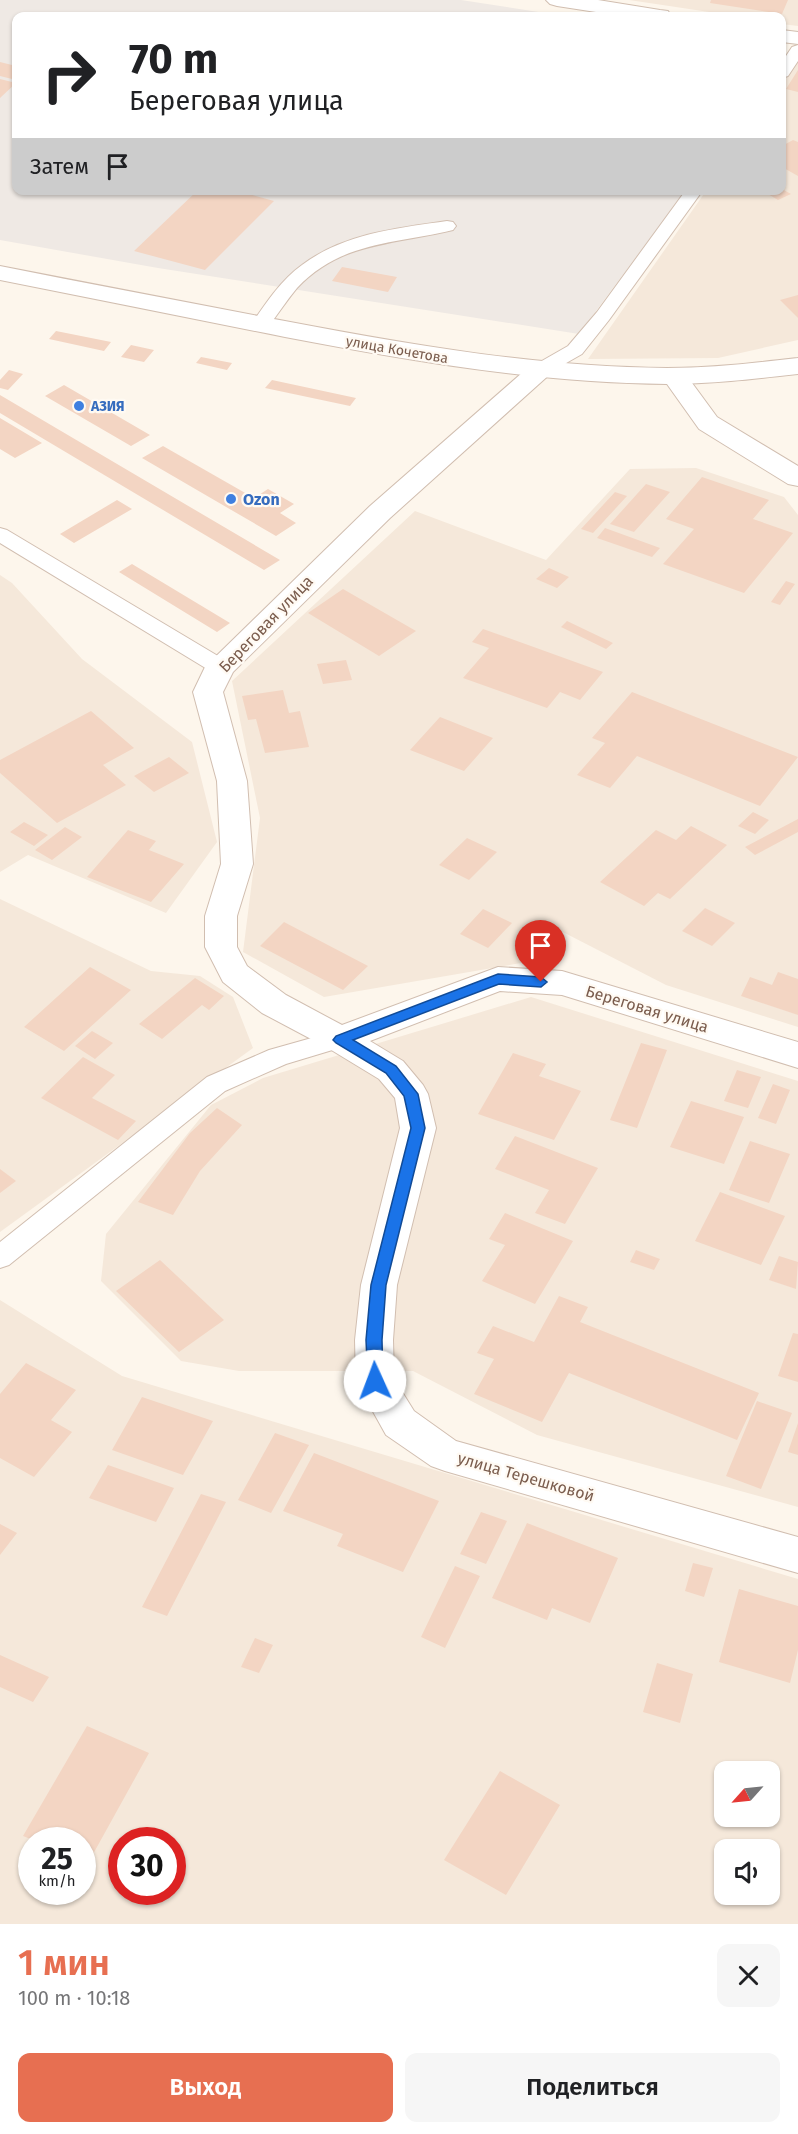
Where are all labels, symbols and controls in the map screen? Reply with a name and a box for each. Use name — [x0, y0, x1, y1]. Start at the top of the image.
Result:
text: 70 m — [129, 34, 218, 84]
icon: right — [30, 36, 108, 114]
text: Береговая улица — [129, 85, 344, 117]
icon: arrive — [101, 150, 134, 183]
text: Затем — [30, 153, 89, 180]
street label: улица Кочетова — [345, 333, 449, 367]
place label: АЗИЯ — [90, 398, 125, 415]
marker: АЗИЯ — [72, 399, 86, 413]
place label: Ozon — [243, 490, 280, 509]
marker: Ozon — [224, 492, 238, 506]
street label: Береговая улица — [215, 572, 317, 676]
pin — [515, 920, 566, 982]
icon: arrive — [524, 929, 557, 962]
street label: Береговая улица — [583, 981, 711, 1037]
position arrow — [343, 1349, 407, 1413]
street label: улица Терешковой — [455, 1448, 597, 1506]
north arrow — [714, 1761, 780, 1827]
map controls — [714, 1761, 780, 1905]
speed limit sign: 30 — [108, 1827, 186, 1905]
button: sound — [714, 1839, 780, 1905]
text: 25 — [41, 1841, 73, 1877]
text: km/h — [38, 1872, 76, 1890]
text: 1 мин — [18, 1941, 110, 1985]
button: close — [717, 1944, 780, 2007]
text: 100 m · 10:18 — [18, 1986, 130, 2010]
button: Выход — [18, 2053, 393, 2122]
button: Поделиться — [405, 2053, 780, 2122]

